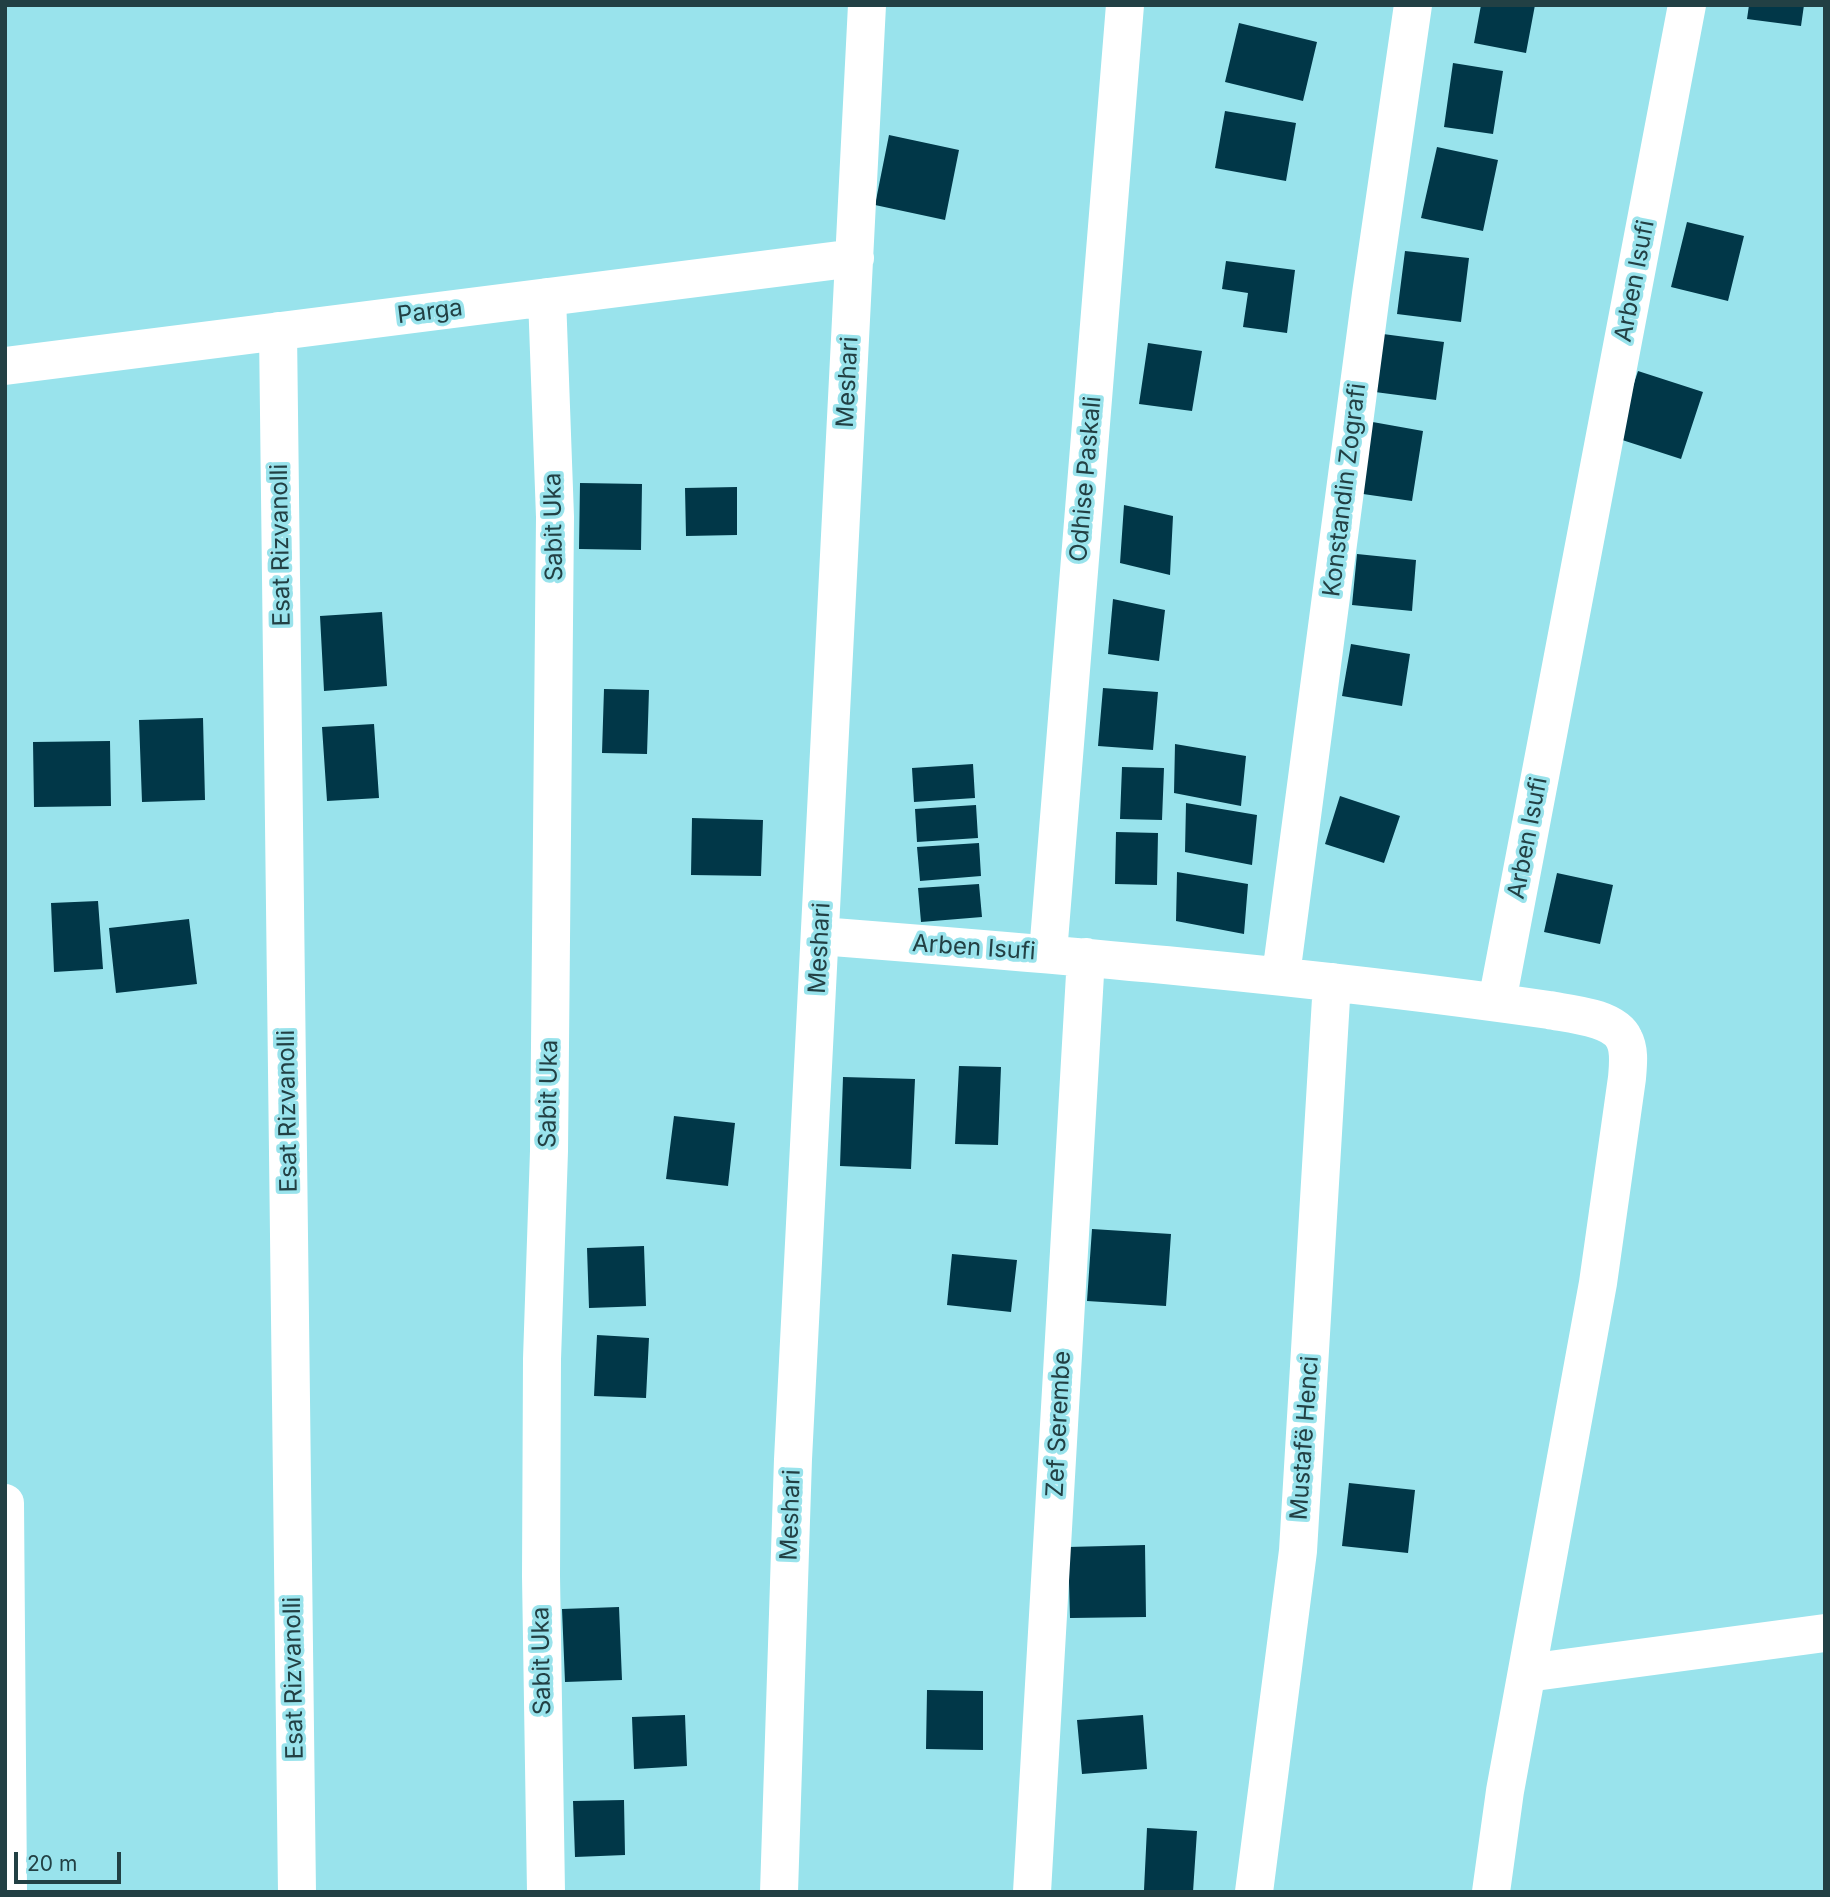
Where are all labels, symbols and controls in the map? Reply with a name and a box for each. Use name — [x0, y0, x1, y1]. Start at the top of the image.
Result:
street label: Arben Isufi — [1609, 218, 1661, 344]
street label: Parga — [396, 294, 464, 330]
street label: Meshari — [831, 336, 865, 428]
street label: Konstandin Zografi — [1318, 382, 1372, 598]
street label: Odhise Paskali — [1064, 395, 1108, 563]
street label: Esat Rizvanolli — [265, 463, 297, 627]
street label: Sabit Uka — [539, 473, 569, 581]
street label: Arben Isufi — [1502, 775, 1554, 901]
street label: Meshari — [803, 902, 837, 994]
street label: Arben Isufi — [911, 929, 1037, 967]
street label: Esat Rizvanolli — [272, 1029, 304, 1193]
street label: Sabit Uka — [534, 1040, 564, 1148]
street label: Zef Serembe — [1041, 1350, 1077, 1498]
street label: Mustafë Henci — [1285, 1355, 1325, 1521]
street label: Meshari — [775, 1469, 807, 1561]
street label: Esat Rizvanolli — [278, 1596, 310, 1760]
street label: Sabit Uka — [527, 1607, 557, 1715]
scale bar — [18, 1838, 124, 1882]
text: 20 m — [27, 1851, 77, 1876]

